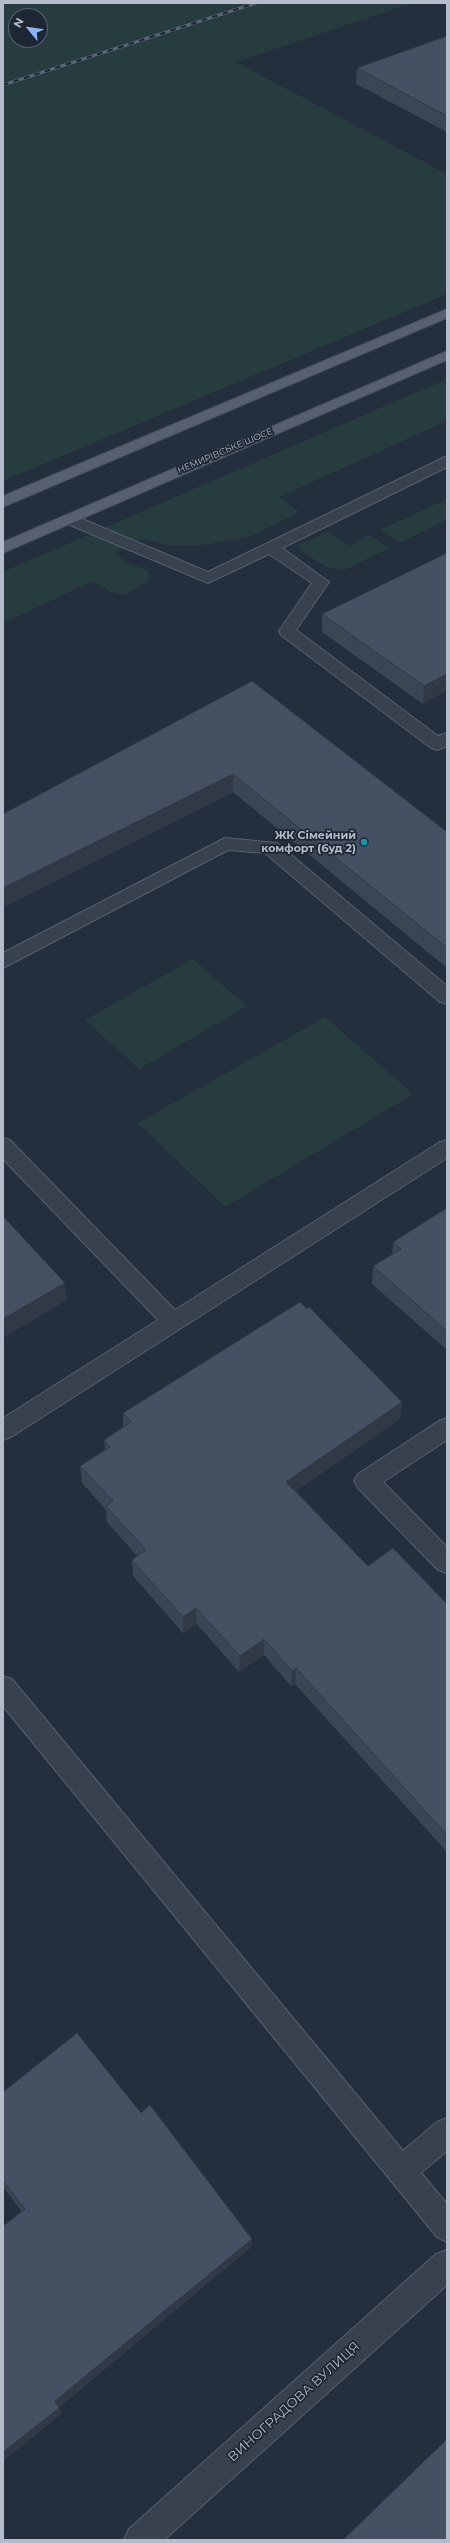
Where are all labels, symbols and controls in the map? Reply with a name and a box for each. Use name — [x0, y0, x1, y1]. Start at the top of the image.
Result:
north arrow — [8, 8, 48, 48]
text: N — [10, 15, 27, 30]
street label: НЕМИРІВСЬКЕ ШОСЕ — [176, 426, 274, 476]
place label: ЖК Сімейний комфорт (буд 2) — [261, 829, 356, 855]
marker: ЖК Сімейний комфорт (буд 2) — [359, 837, 369, 847]
street label: ВИНОГРАДОВА ВУЛИЦЯ — [225, 2339, 363, 2465]

